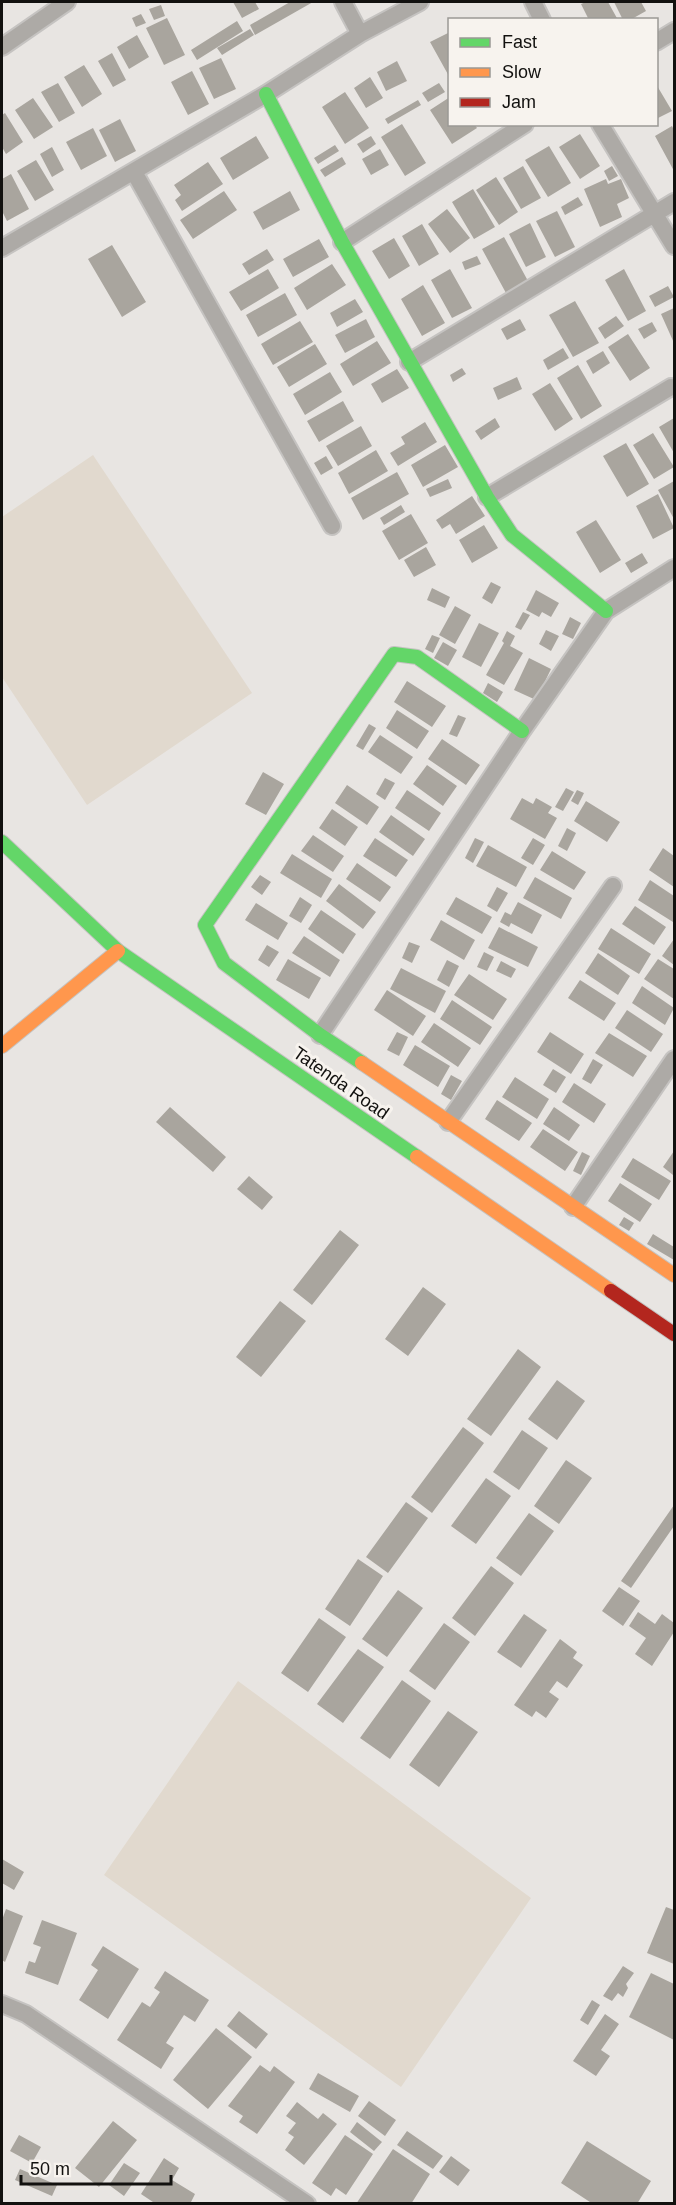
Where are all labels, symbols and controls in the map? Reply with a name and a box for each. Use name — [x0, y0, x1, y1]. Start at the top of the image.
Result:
legend — [448, 18, 658, 126]
text: Fast — [502, 32, 537, 52]
text: Slow — [502, 62, 542, 82]
text: Jam — [502, 92, 536, 112]
street label: Tatenda Road — [289, 1043, 393, 1123]
scale bar — [21, 2148, 171, 2186]
text: 50 m — [30, 2159, 70, 2179]

